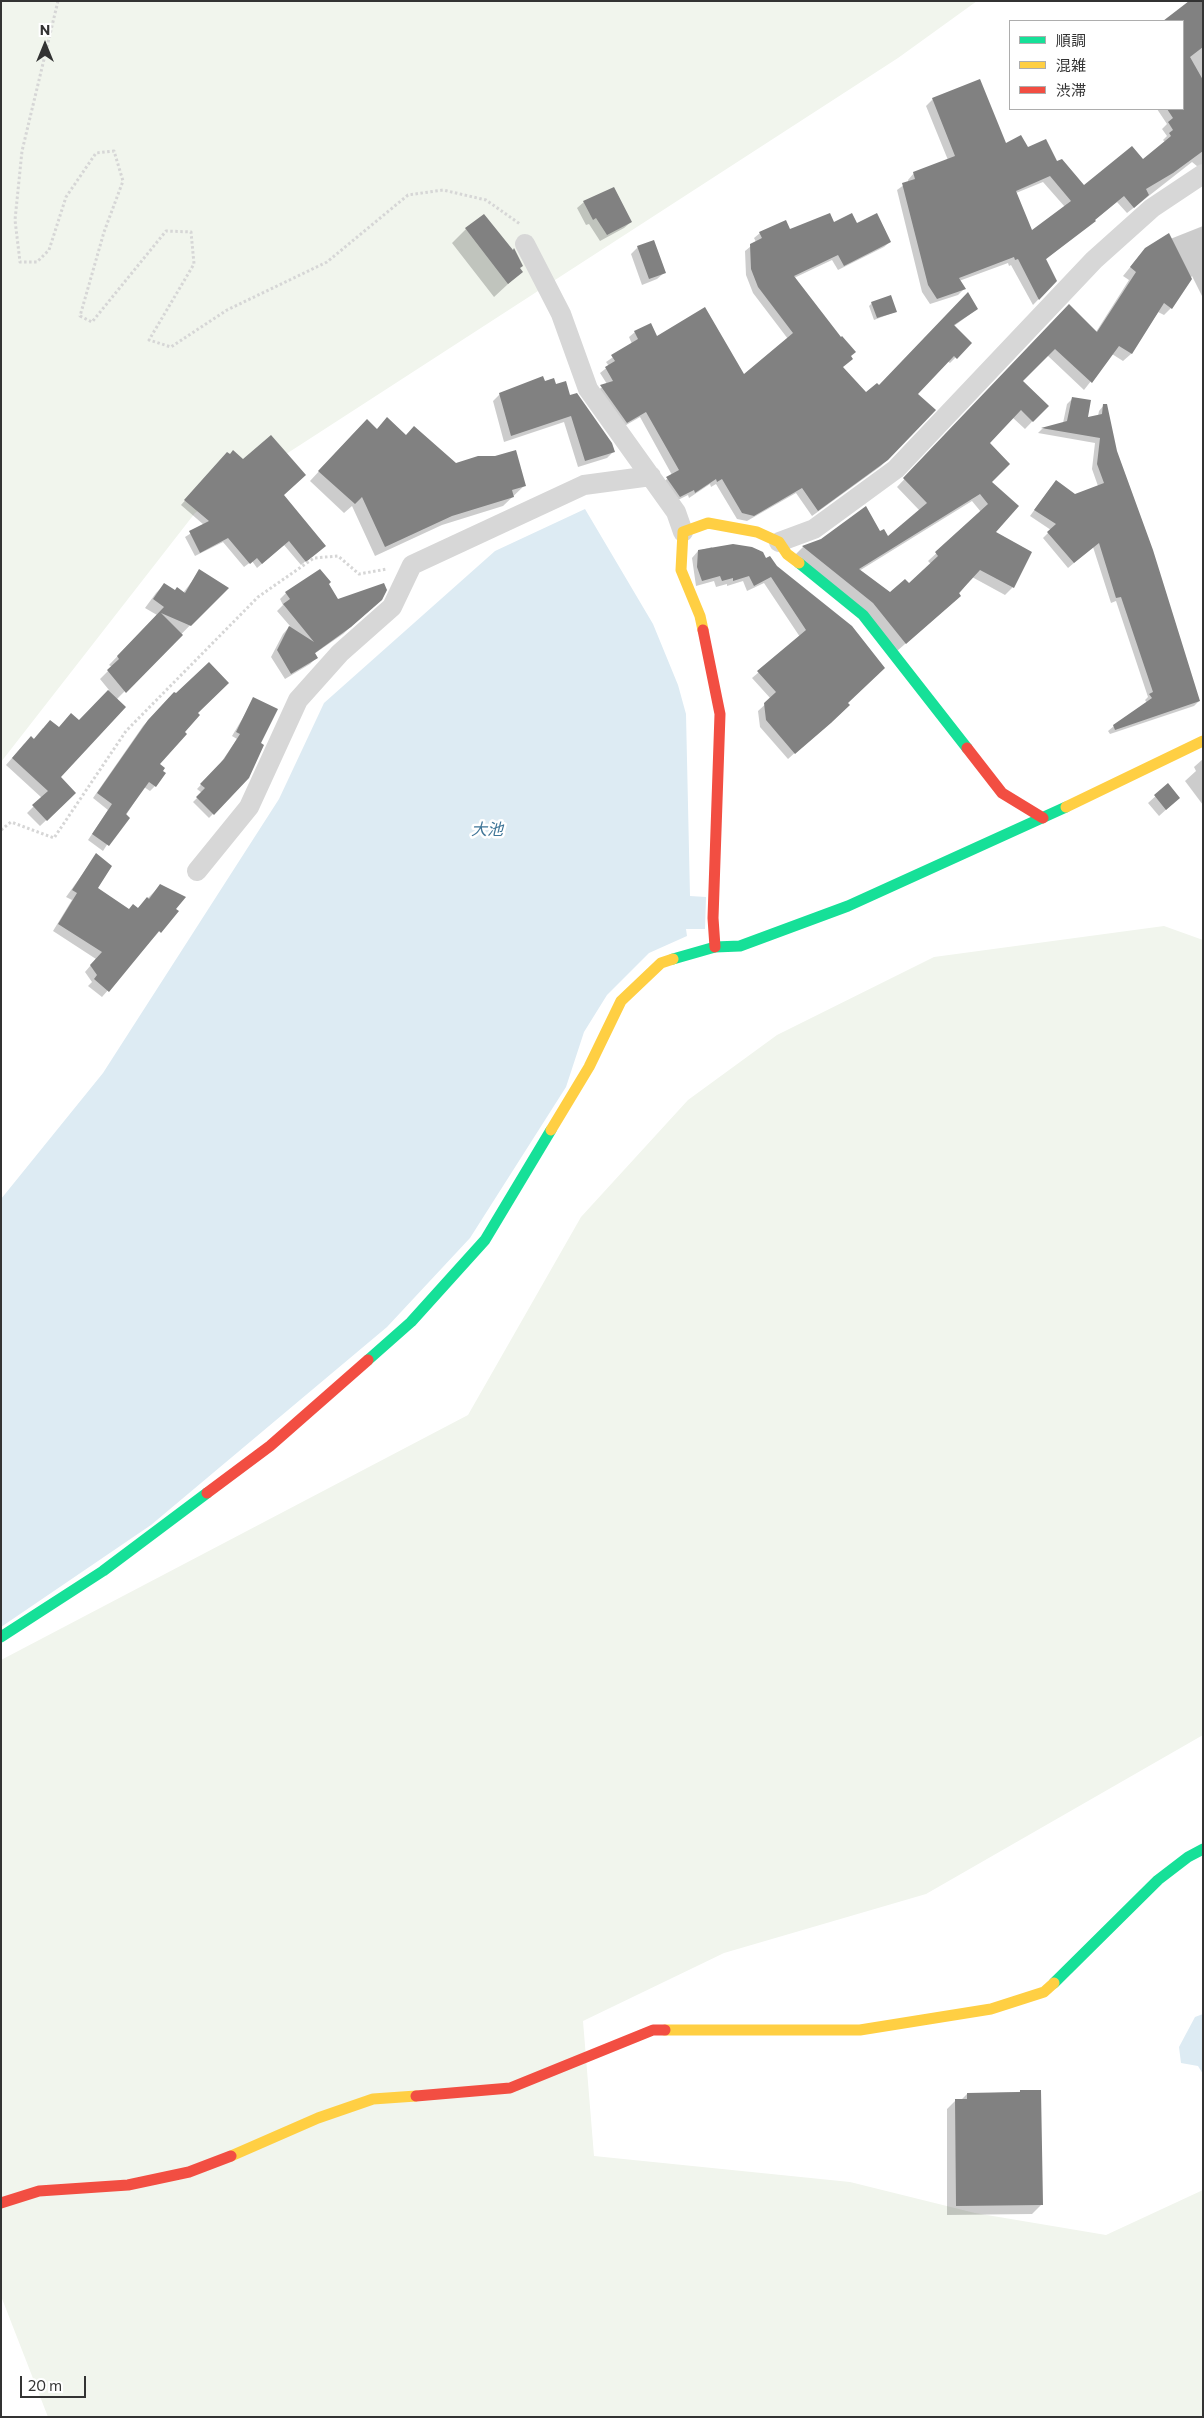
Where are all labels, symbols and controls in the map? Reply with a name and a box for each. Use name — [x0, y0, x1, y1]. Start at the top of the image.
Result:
north arrow — [20, 20, 70, 70]
legend — [1009, 20, 1184, 110]
text: N — [40, 21, 50, 38]
text: 順調 — [1056, 31, 1086, 49]
text: 混雑 — [1056, 56, 1086, 74]
text: 渋滞 — [1056, 81, 1086, 99]
water label: 大池 — [471, 820, 503, 840]
scale bar — [22, 2366, 89, 2398]
text: 20 m — [28, 2376, 62, 2394]

